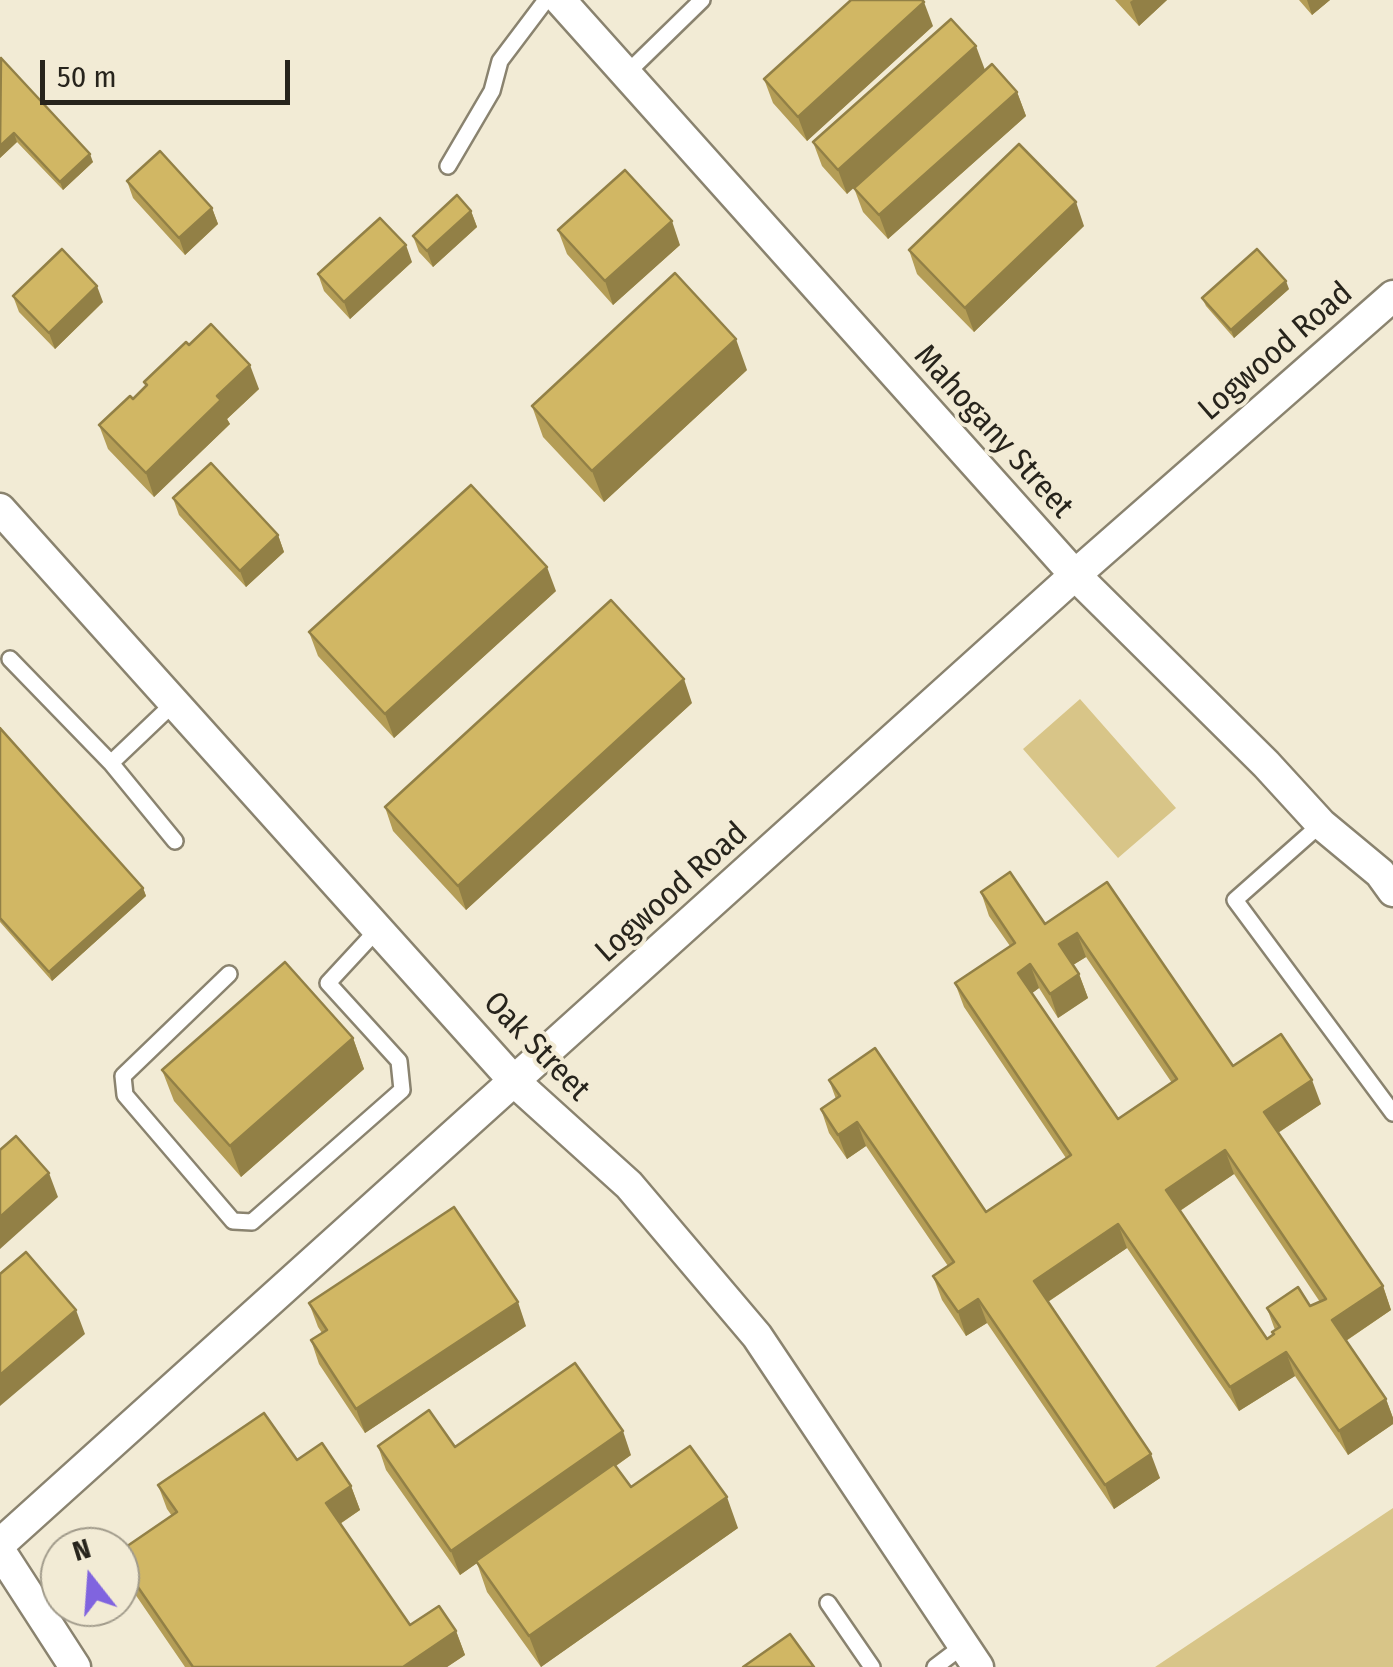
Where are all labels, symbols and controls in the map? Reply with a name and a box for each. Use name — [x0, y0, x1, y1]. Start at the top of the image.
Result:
scale bar — [45, 40, 295, 102]
text: 50 m — [57, 59, 117, 95]
street label: Logwood Road — [1191, 275, 1361, 429]
street label: Mahogany Street — [905, 338, 1081, 526]
street label: Logwood Road — [588, 815, 756, 971]
street label: Oak Street — [475, 985, 597, 1109]
north arrow — [40, 1527, 140, 1627]
text: N — [69, 1532, 95, 1568]

